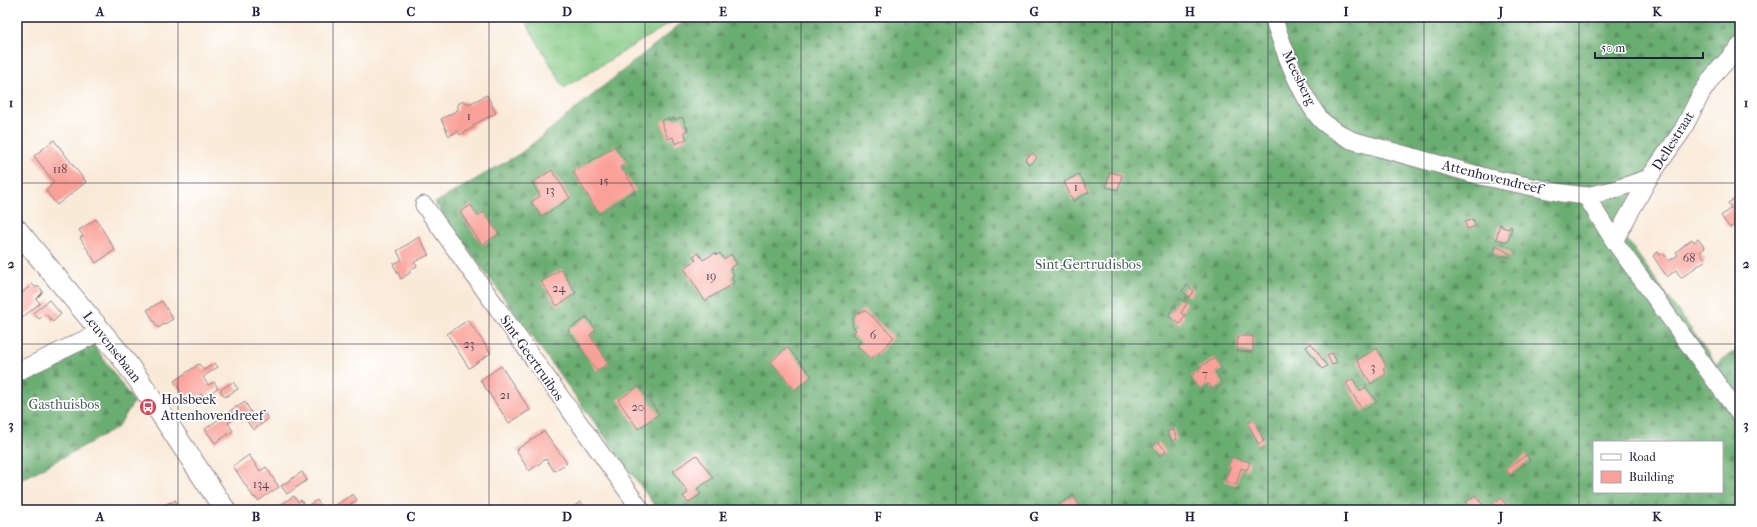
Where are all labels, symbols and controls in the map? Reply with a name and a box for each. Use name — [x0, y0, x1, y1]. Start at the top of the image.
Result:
text: A — [95, 4, 105, 19]
text: B — [252, 4, 261, 19]
text: C — [407, 4, 416, 19]
text: D — [562, 4, 572, 19]
text: E — [719, 4, 727, 19]
text: F — [874, 4, 882, 19]
text: G — [1029, 4, 1039, 19]
text: H — [1185, 4, 1196, 19]
text: I — [1343, 4, 1349, 19]
text: J — [1497, 4, 1504, 20]
text: K — [1652, 4, 1663, 19]
scale bar — [1595, 34, 1703, 60]
text: 50 m — [1601, 41, 1625, 55]
street label: Meesberg — [1278, 48, 1320, 109]
text: 1 — [9, 95, 14, 110]
text: 1 — [1744, 95, 1749, 110]
street label: Dellestraat — [1648, 108, 1698, 174]
house number: 1 — [467, 109, 471, 123]
street label: Attenhovendreef — [1439, 156, 1547, 198]
house number: 118 — [53, 162, 67, 176]
house number: 15 — [599, 174, 609, 188]
house number: 1 — [1074, 180, 1078, 194]
house number: 13 — [545, 183, 555, 197]
house number: 68 — [1683, 251, 1695, 265]
text: 2 — [8, 256, 15, 271]
park label: Sint-Gertrudisbos — [1035, 256, 1141, 273]
text: 2 — [1743, 256, 1750, 271]
house number: 19 — [706, 269, 716, 283]
house number: 24 — [552, 281, 567, 295]
street label: Leuvensebaan — [79, 308, 145, 386]
street label: Sint-Geertruibos — [496, 312, 568, 404]
house number: 6 — [870, 328, 877, 342]
house number: 23 — [463, 337, 475, 351]
house number: 3 — [1371, 360, 1376, 374]
house number: 7 — [1202, 367, 1208, 381]
house number: 21 — [500, 388, 510, 402]
place label: Holsbeek Attenhovendreef — [160, 391, 267, 424]
park label: Gasthuisbos — [28, 396, 100, 413]
bus stop icon: Holsbeek Attenhovendreef — [138, 397, 158, 417]
house number: 20 — [632, 400, 644, 414]
text: 3 — [8, 417, 14, 433]
text: 3 — [1743, 417, 1749, 433]
legend — [1593, 441, 1723, 493]
text: Road — [1629, 450, 1656, 464]
text: Building — [1629, 470, 1674, 484]
house number: 134 — [253, 477, 270, 491]
text: A — [95, 509, 105, 524]
text: B — [252, 509, 261, 524]
text: C — [407, 509, 416, 524]
text: D — [562, 509, 572, 524]
text: E — [719, 509, 727, 524]
text: F — [874, 509, 882, 524]
text: G — [1029, 509, 1039, 524]
text: H — [1185, 509, 1196, 524]
text: I — [1343, 509, 1349, 524]
text: J — [1497, 509, 1504, 525]
text: K — [1652, 509, 1663, 524]

